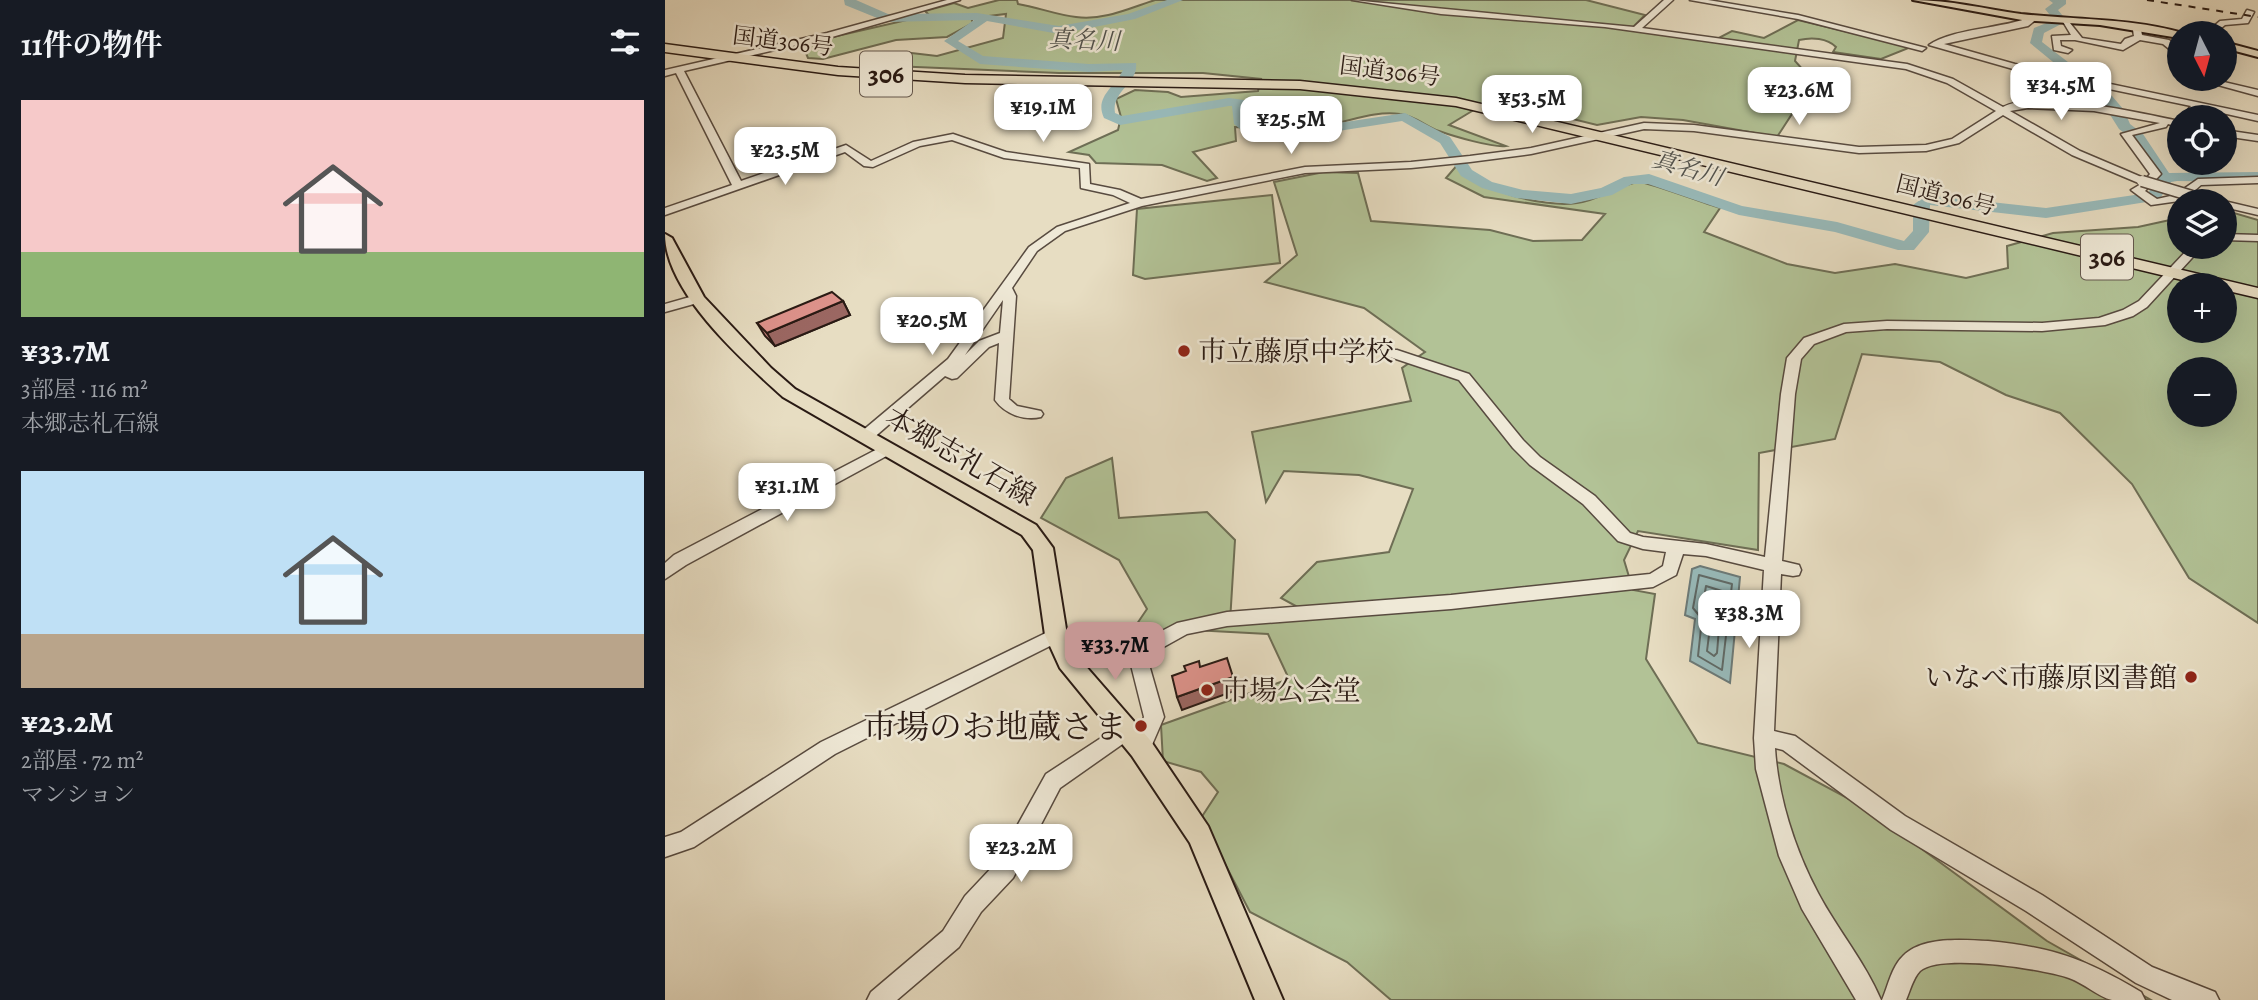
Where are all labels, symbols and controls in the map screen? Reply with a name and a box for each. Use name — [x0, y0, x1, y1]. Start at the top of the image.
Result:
street label: 国道306号 — [731, 20, 835, 63]
north arrow — [2167, 21, 2237, 91]
map controls — [2167, 21, 2237, 427]
icon: filters — [606, 23, 644, 61]
water label: 真名川 — [1047, 23, 1124, 57]
text: 11件の物件 — [21, 25, 162, 65]
street label: 国道306号 — [1338, 50, 1442, 93]
road number: 306 — [860, 52, 912, 96]
pin: ¥34.5M — [2004, 62, 2118, 122]
pin: ¥23.6M — [1742, 68, 1856, 127]
text: ¥34.5M — [2026, 69, 2096, 100]
text: ¥23.6M — [1764, 74, 1834, 105]
pin: ¥53.5M — [1475, 76, 1589, 135]
text: ¥53.5M — [1498, 82, 1566, 113]
pin: ¥19.1M — [986, 85, 1100, 144]
text: ¥19.1M — [1010, 91, 1076, 122]
pin: ¥25.5M — [1234, 96, 1348, 156]
text: ¥25.5M — [1256, 103, 1326, 134]
button: locate — [2167, 105, 2237, 175]
pin: ¥23.5M — [728, 128, 842, 187]
text: ¥23.5M — [750, 134, 820, 165]
water label: 真名川 — [1649, 143, 1730, 194]
icon: home — [270, 146, 396, 272]
street label: 国道306号 — [1893, 168, 1999, 223]
button: layers — [2167, 189, 2237, 259]
road number: 306 — [2081, 234, 2133, 280]
button: + — [2167, 273, 2237, 343]
pin: ¥20.5M — [875, 298, 989, 357]
text: ¥20.5M — [896, 304, 968, 335]
text: ¥33.7M — [21, 331, 110, 371]
place label: 市立藤原中学校 — [1198, 333, 1394, 371]
marker: 市立藤原中学校 — [1176, 343, 1192, 359]
button: − — [2167, 357, 2237, 427]
text: 3部屋 · 116 m² — [21, 374, 148, 405]
street label: 本郷志礼石線 — [878, 398, 1043, 515]
text: 本郷志礼石線 — [21, 408, 159, 439]
pin: ¥31.1M — [730, 463, 844, 523]
text: ¥31.1M — [754, 470, 820, 501]
icon: home — [270, 517, 396, 643]
pin: ¥38.3M — [1692, 590, 1806, 650]
text: ¥38.3M — [1714, 597, 1784, 628]
pin: ¥33.7M — [1058, 622, 1172, 682]
text: ¥33.7M — [1081, 629, 1149, 660]
place label: いなべ市藤原図書館 — [1925, 659, 2177, 697]
marker: いなべ市藤原図書館 — [2183, 669, 2199, 685]
place label: 市場公会堂 — [1221, 672, 1361, 710]
marker: 市場公会堂 — [1199, 682, 1215, 698]
text: ¥23.2M — [21, 702, 114, 742]
place label: 市場のお地蔵さま — [863, 704, 1127, 749]
marker: 市場のお地蔵さま — [1133, 718, 1149, 734]
text: 2部屋 · 72 m² — [21, 745, 143, 776]
text: マンション — [21, 779, 135, 810]
pin: ¥23.2M — [964, 824, 1078, 884]
text: ¥23.2M — [986, 831, 1056, 862]

